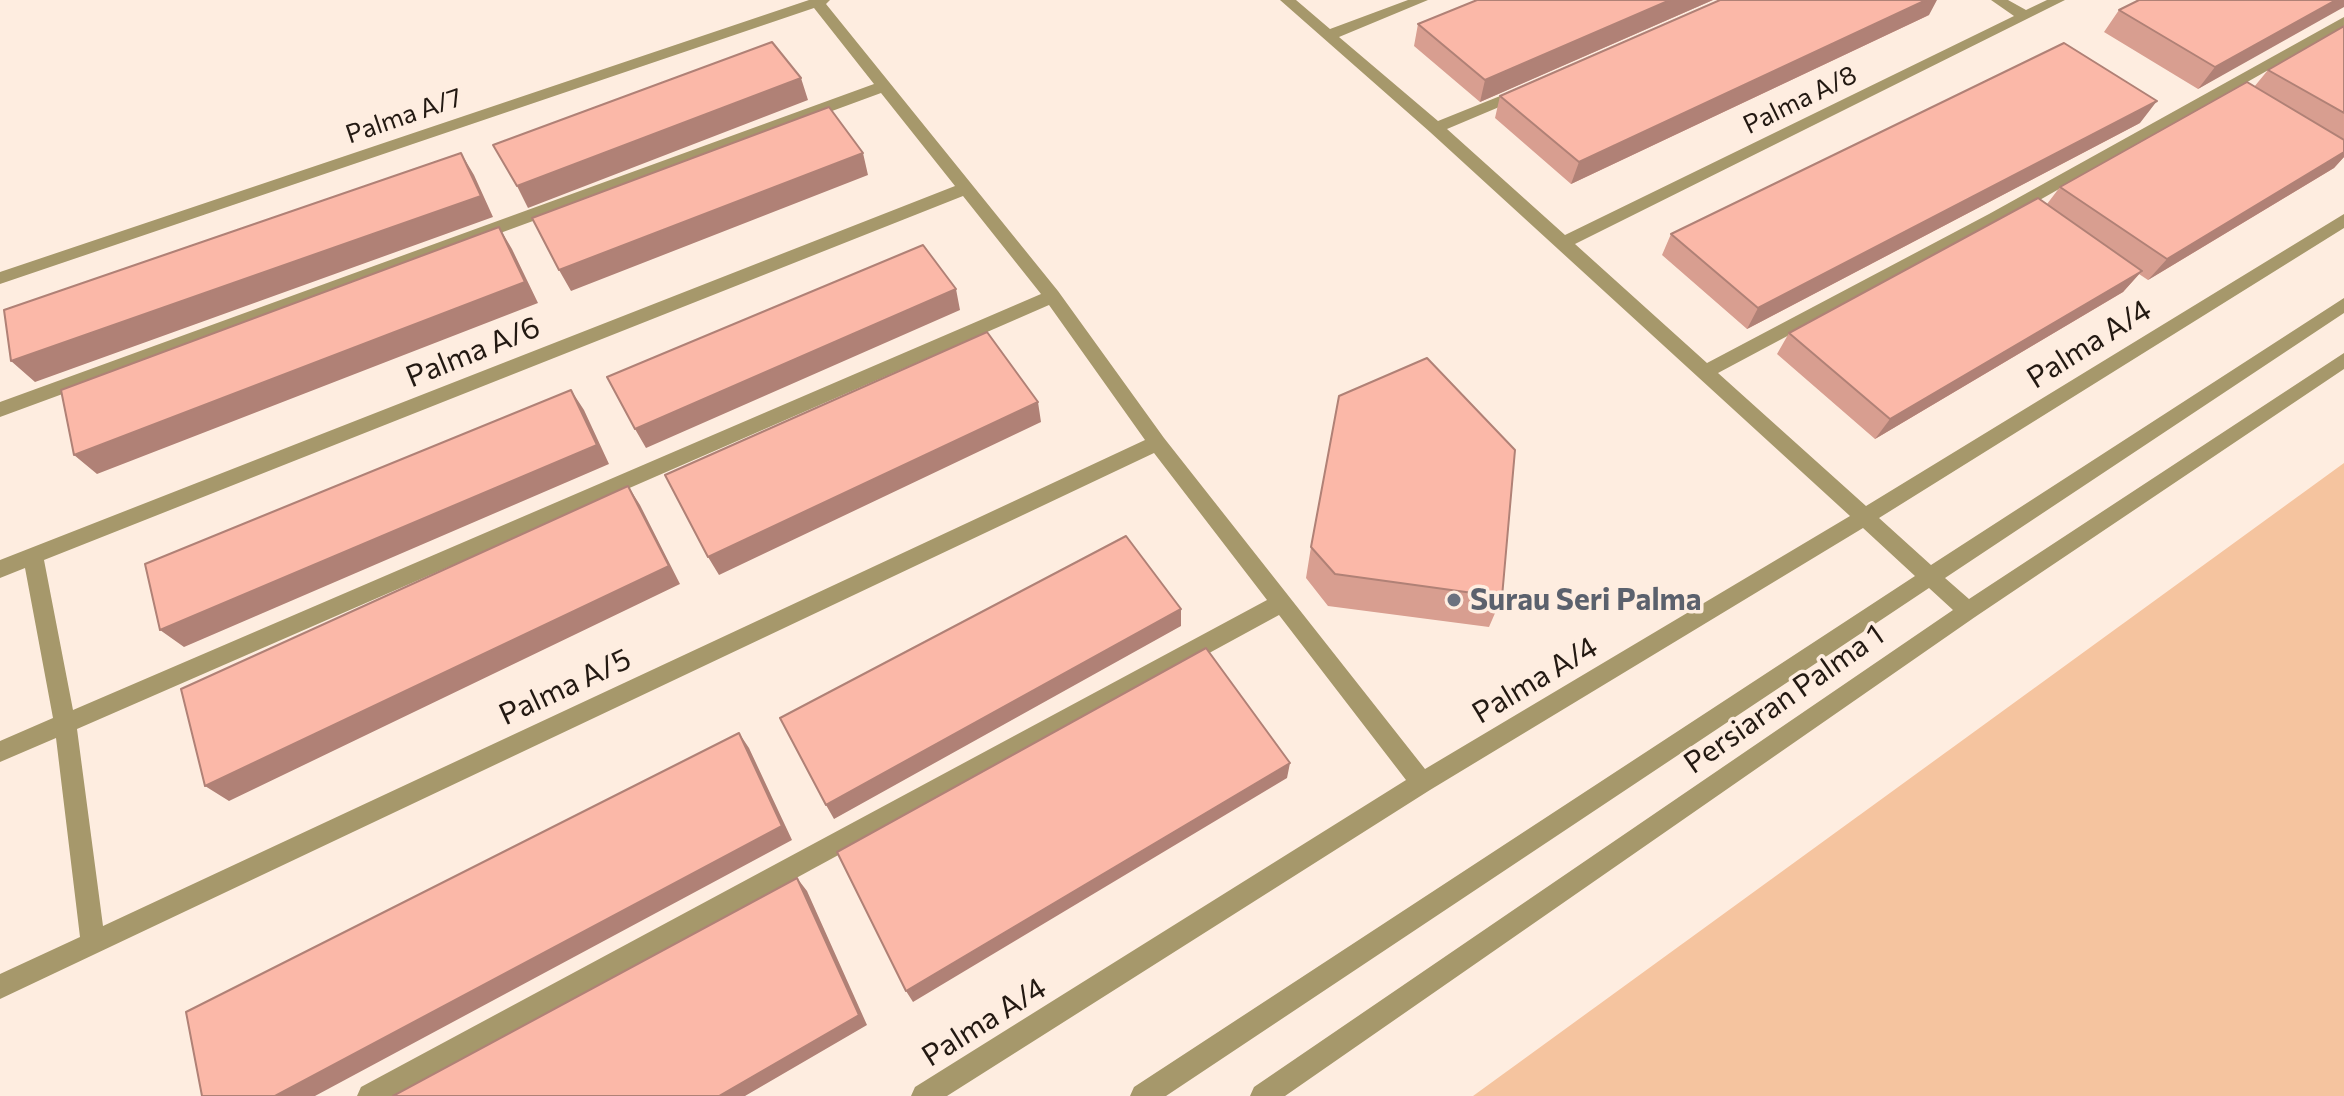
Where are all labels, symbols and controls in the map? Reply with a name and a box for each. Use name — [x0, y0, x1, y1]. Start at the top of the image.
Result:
street label: Palma A/8 — [1738, 59, 1862, 141]
street label: Palma A/7 — [342, 82, 466, 150]
street label: Palma A/4 — [2020, 292, 2158, 396]
street label: Palma A/6 — [401, 309, 545, 395]
place label: Surau Seri Palma — [1470, 582, 1702, 618]
marker: Surau Seri Palma — [1445, 591, 1463, 609]
street label: Persiaran Palma 1 — [1677, 617, 1891, 781]
street label: Palma A/4 — [1466, 629, 1604, 731]
street label: Palma A/5 — [493, 641, 637, 733]
street label: Palma A/4 — [915, 970, 1053, 1074]

